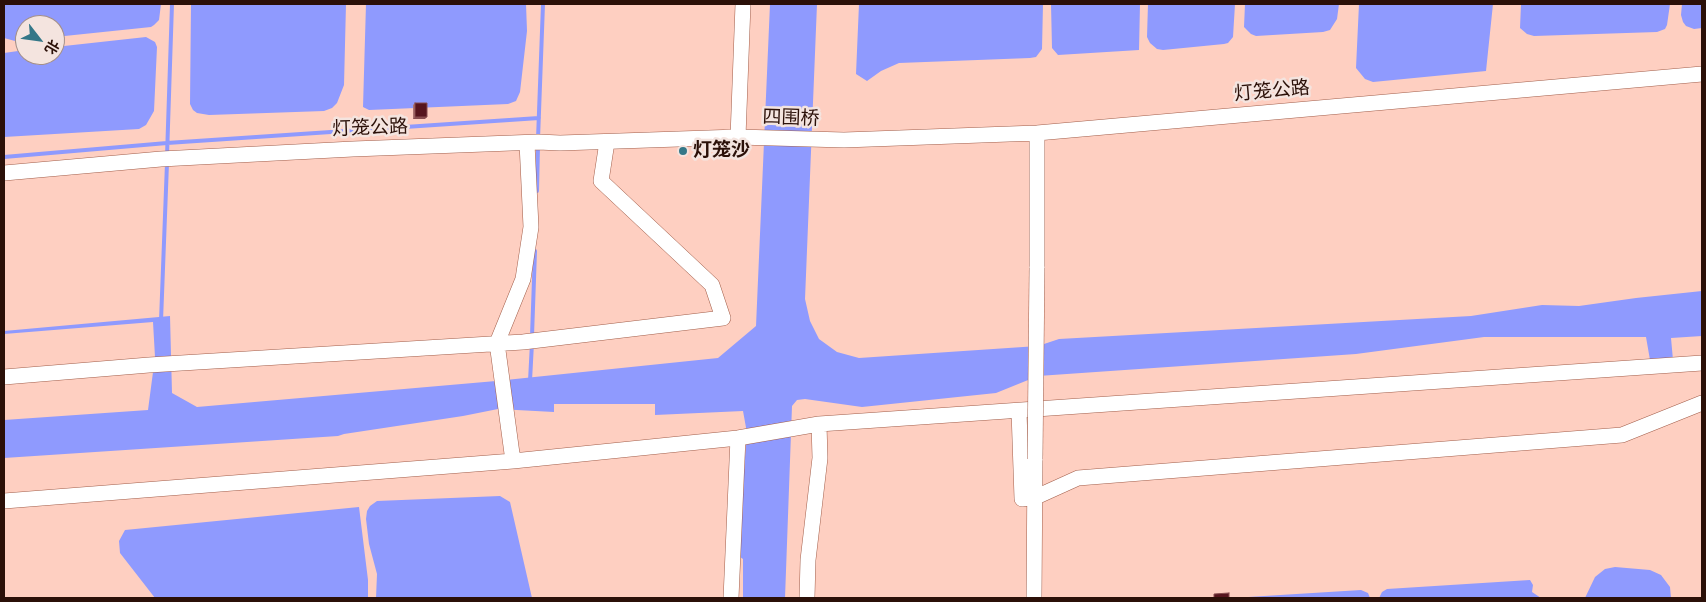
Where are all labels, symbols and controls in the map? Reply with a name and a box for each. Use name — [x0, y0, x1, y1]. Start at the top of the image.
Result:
north arrow — [15, 15, 65, 65]
text: 北 — [40, 36, 65, 59]
street label: 灯笼公路 — [1233, 77, 1311, 107]
street label: 四围桥 — [762, 107, 820, 131]
street label: 灯笼公路 — [332, 116, 408, 142]
place label: 灯笼沙 — [693, 140, 750, 162]
marker: 灯笼沙 — [677, 145, 689, 157]

